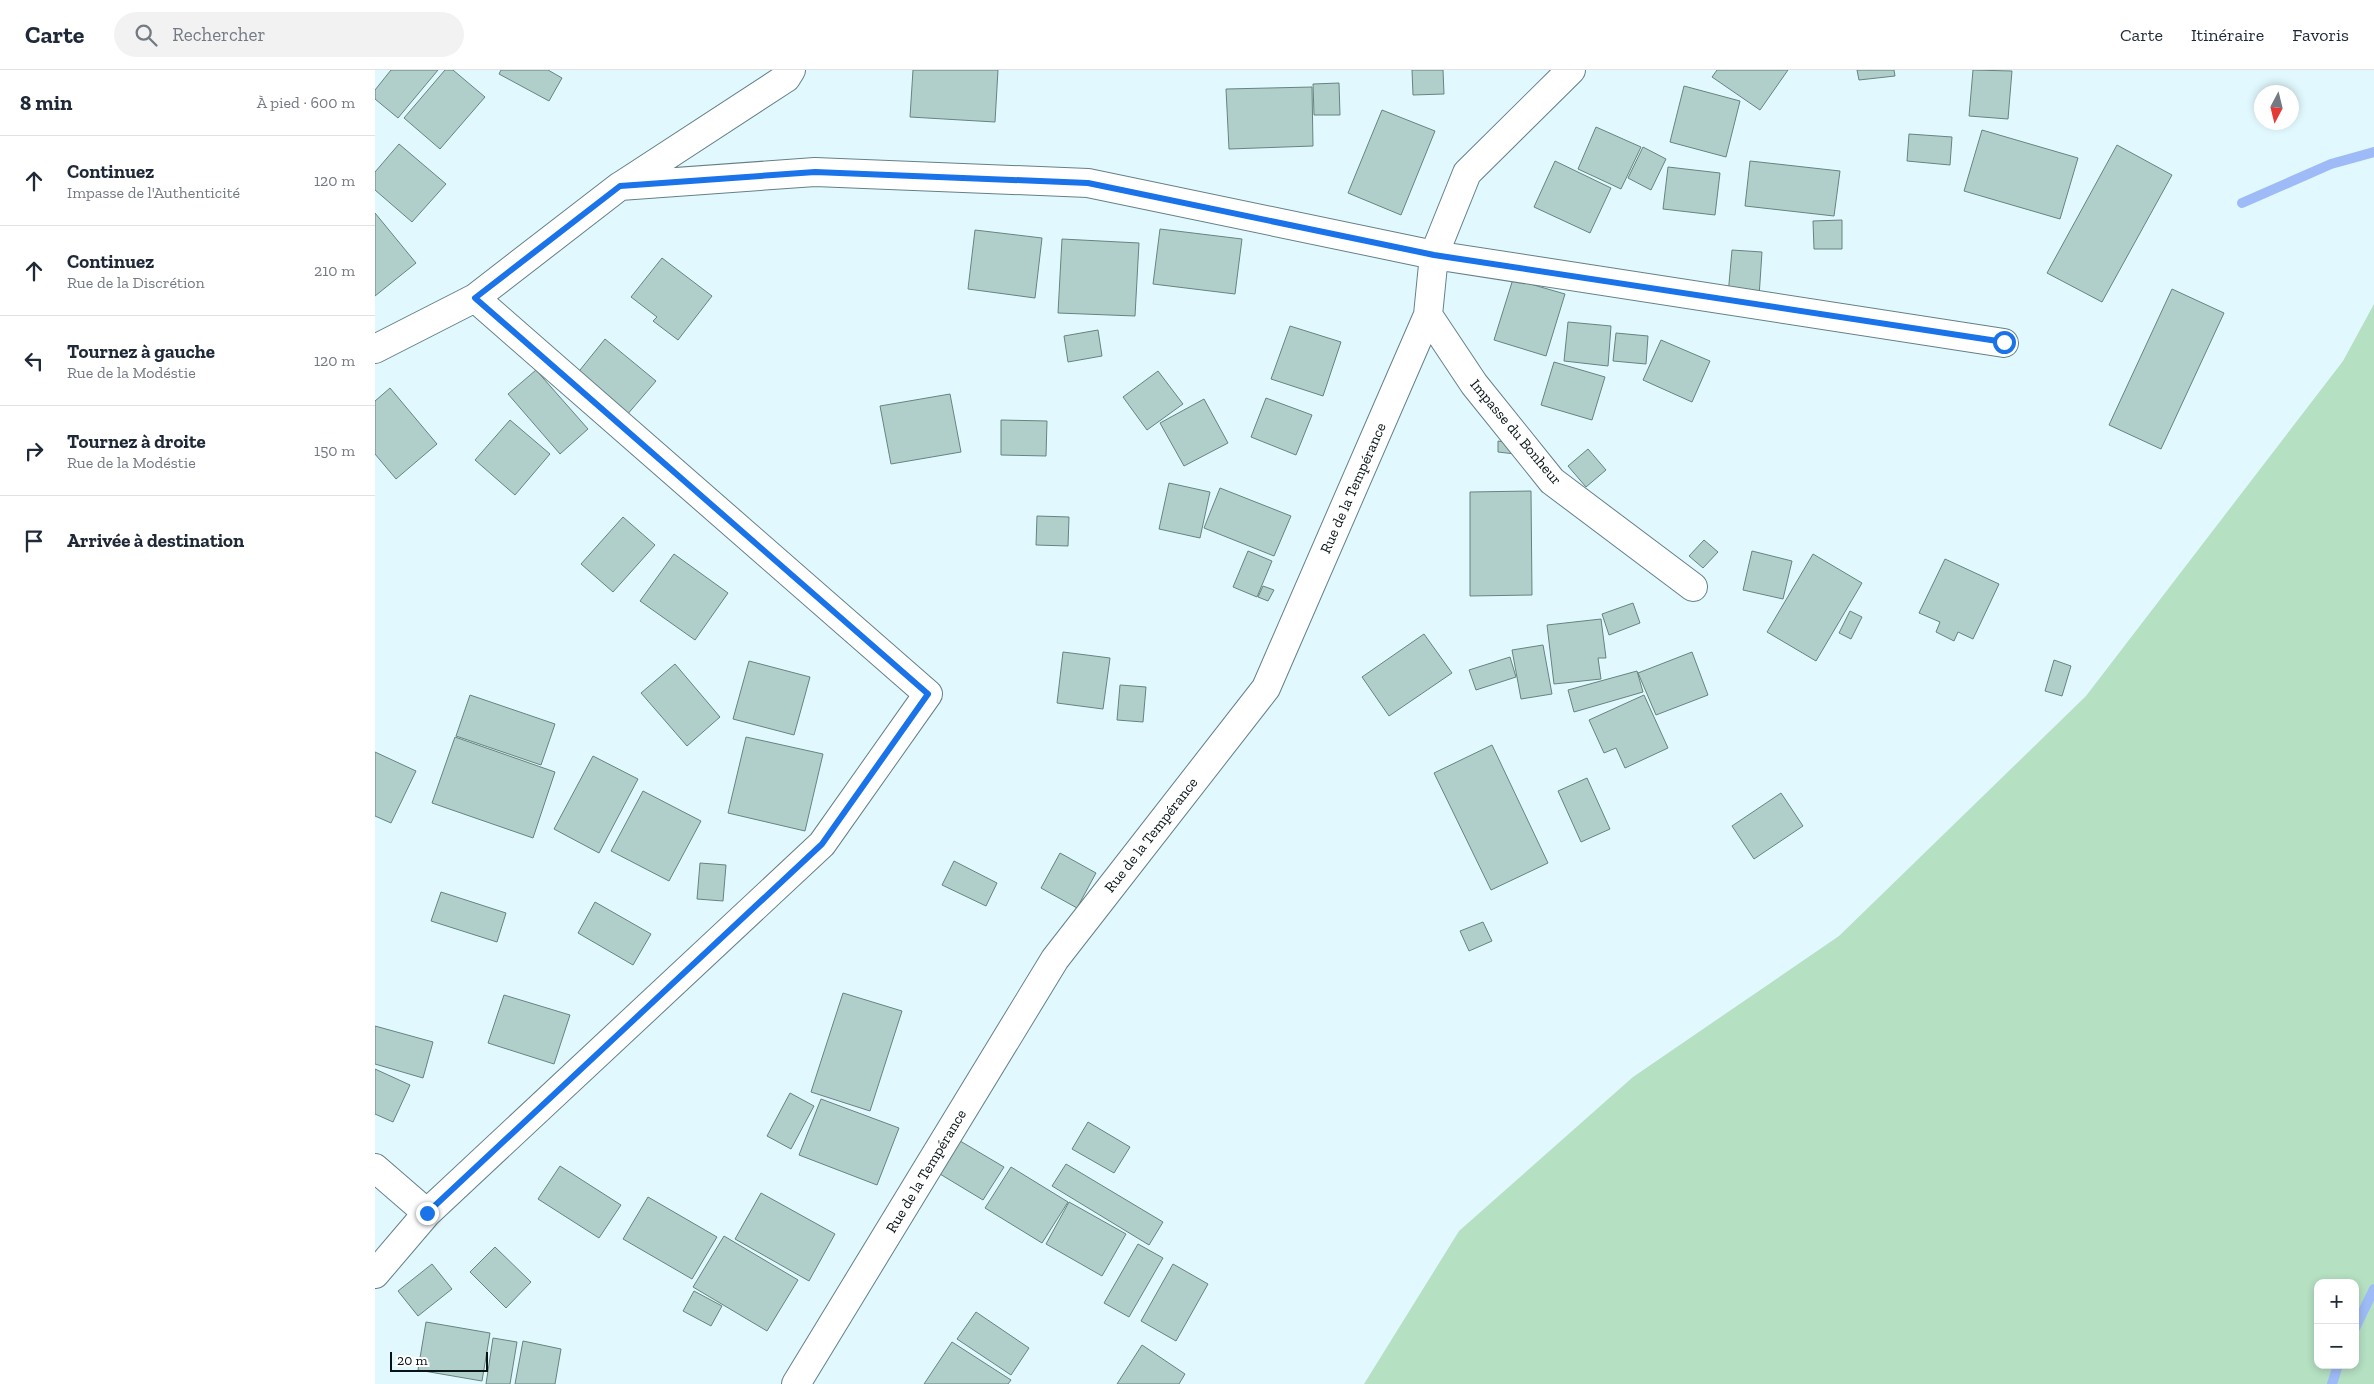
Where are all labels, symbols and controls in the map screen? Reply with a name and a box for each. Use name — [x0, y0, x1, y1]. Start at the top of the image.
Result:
search box — [114, 12, 464, 57]
text: Carte — [25, 20, 84, 49]
icon: search — [132, 21, 160, 49]
text: Rechercher — [172, 23, 265, 46]
text: Carte — [2120, 24, 2163, 46]
text: Itinéraire — [2191, 24, 2264, 46]
text: Favoris — [2292, 24, 2349, 46]
north arrow — [2254, 85, 2299, 130]
text: 8 min — [20, 90, 72, 115]
text: À pied · 600 m — [257, 93, 355, 112]
text: Continuez — [67, 160, 154, 183]
icon: ahead — [20, 167, 48, 195]
text: 120 m — [314, 171, 355, 190]
text: Impasse de l'Authenticité — [67, 183, 240, 202]
text: Continuez — [67, 250, 154, 273]
icon: ahead — [20, 257, 48, 285]
text: 210 m — [314, 261, 355, 280]
text: Rue de la Discrétion — [67, 273, 205, 292]
route start — [1993, 331, 2016, 354]
text: Tournez à gauche — [67, 340, 215, 363]
icon: left — [20, 347, 48, 375]
text: 120 m — [314, 351, 355, 370]
text: Rue de la Modéstie — [67, 363, 196, 382]
street label: Impasse du Bonheur — [1467, 375, 1565, 489]
street label: Rue de la Tempérance — [1316, 420, 1390, 556]
text: Tournez à droite — [67, 430, 206, 453]
icon: right — [20, 437, 48, 465]
text: 150 m — [314, 441, 355, 460]
text: Rue de la Modéstie — [67, 453, 196, 472]
icon: arrive — [20, 527, 48, 555]
text: Arrivée à destination — [67, 529, 244, 552]
street label: Rue de la Tempérance — [1101, 774, 1201, 896]
street label: Rue de la Tempérance — [882, 1106, 970, 1236]
route end — [416, 1202, 439, 1225]
map controls — [2314, 1279, 2359, 1369]
button: + — [2314, 1279, 2359, 1324]
button: − — [2314, 1324, 2359, 1369]
scale bar — [390, 1349, 487, 1372]
text: 20 m — [397, 1352, 428, 1369]

